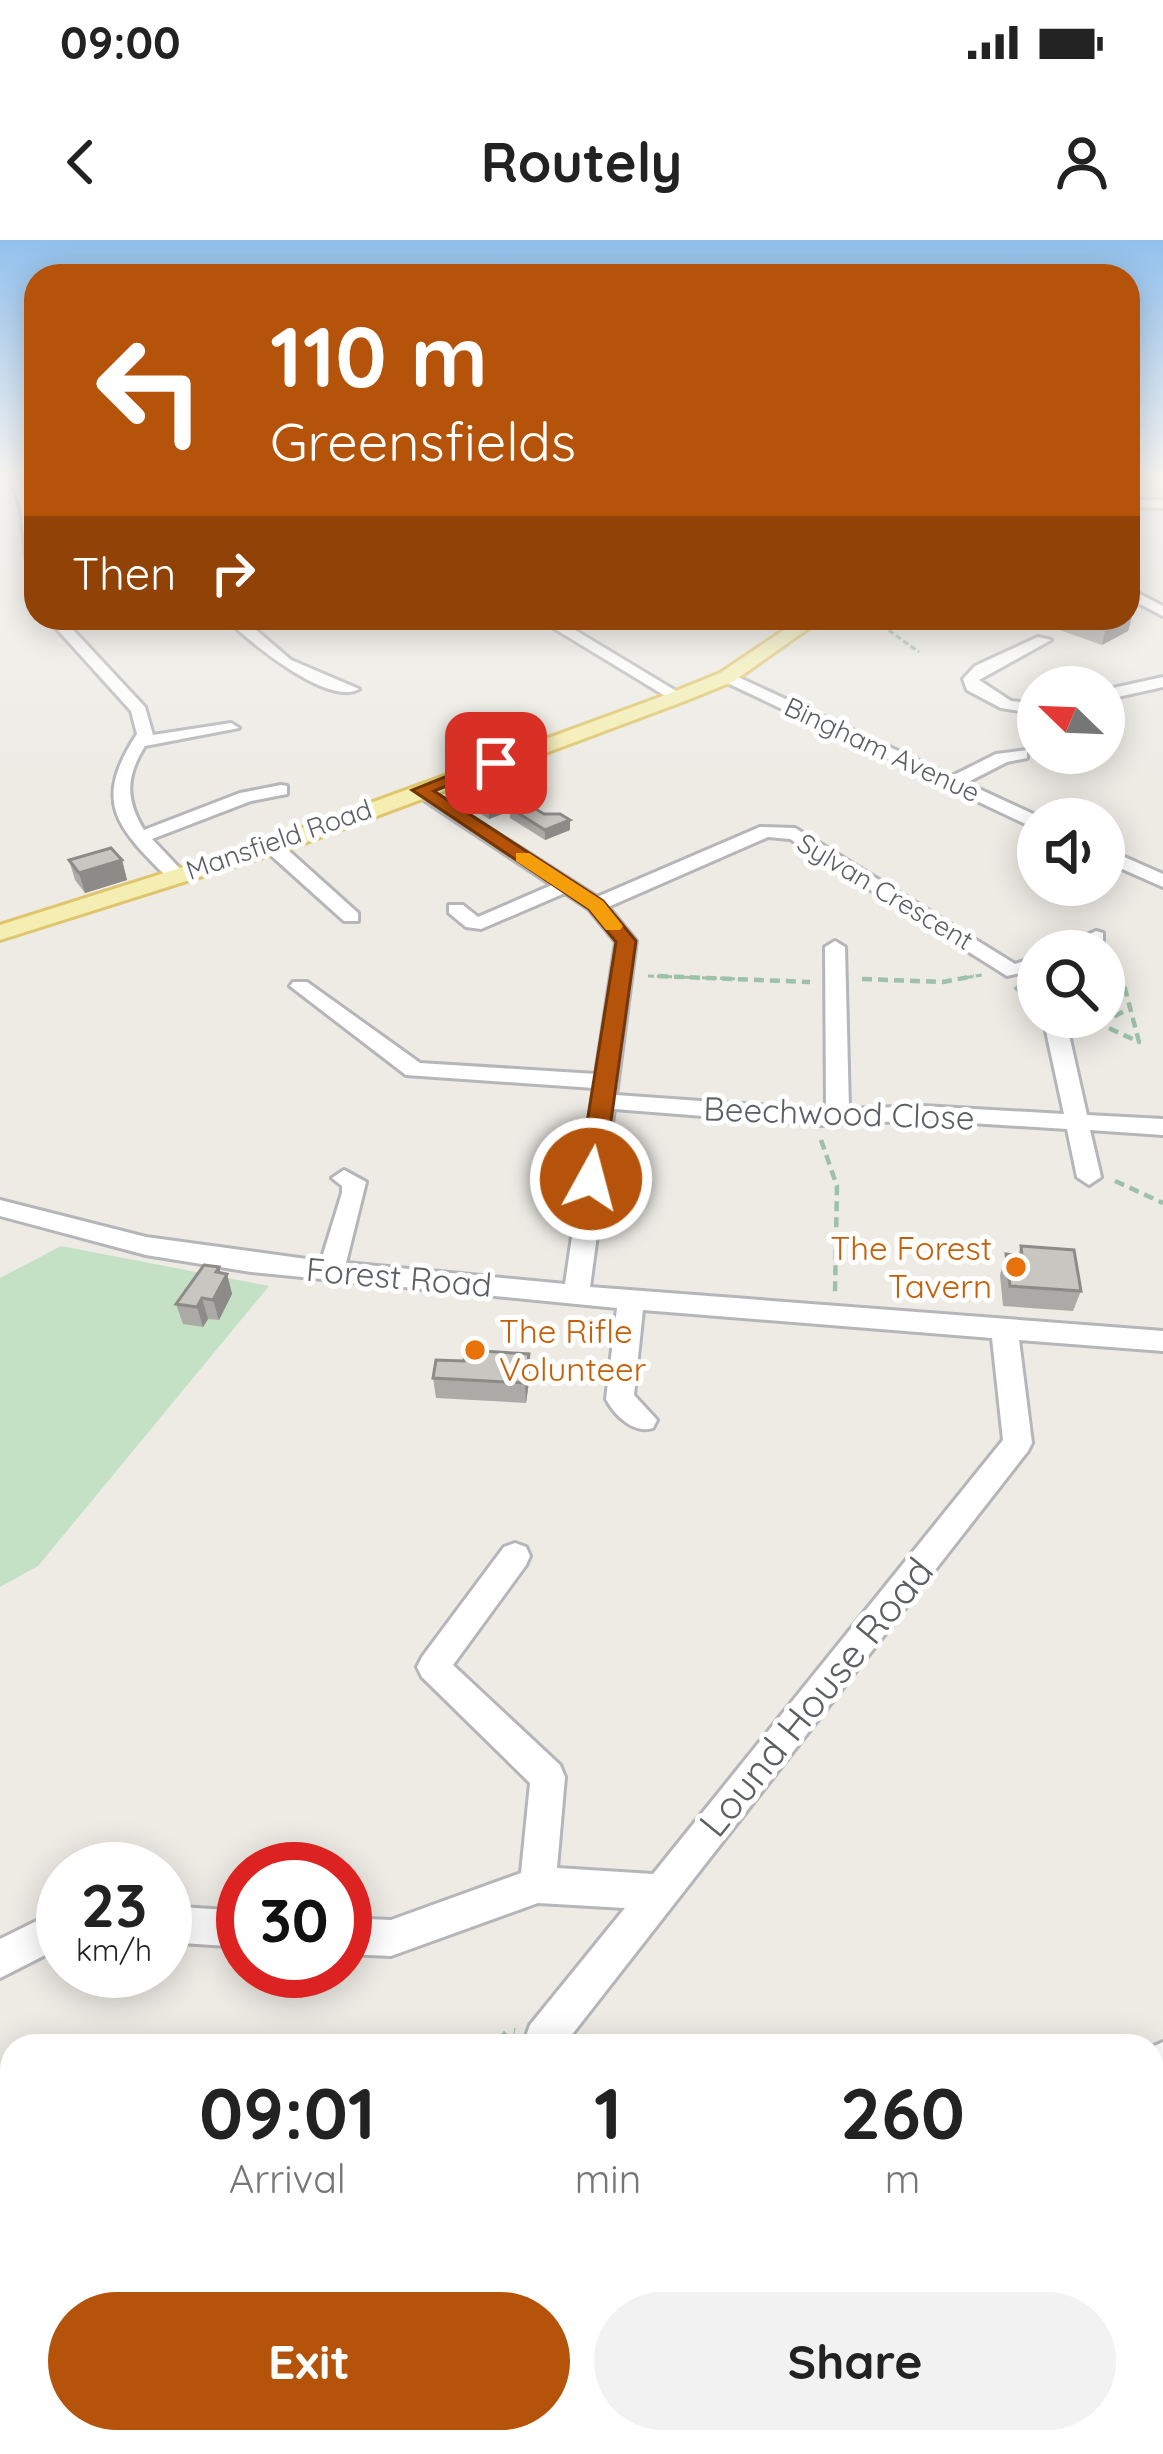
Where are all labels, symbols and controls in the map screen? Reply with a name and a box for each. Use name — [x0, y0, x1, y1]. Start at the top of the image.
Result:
text: 09:00 — [60, 14, 181, 70]
text: Routely — [481, 128, 682, 196]
icon: back — [48, 129, 114, 195]
icon: person — [1049, 129, 1115, 195]
text: 110 m — [270, 303, 488, 408]
icon: left — [72, 312, 228, 468]
text: Greensfields — [270, 407, 576, 475]
icon: right — [200, 540, 266, 606]
text: Then — [72, 545, 176, 601]
north arrow — [1017, 666, 1125, 774]
map controls — [1017, 666, 1125, 1038]
street label: Bingham Avenue — [779, 689, 986, 809]
pin — [445, 712, 547, 814]
icon: arrive — [463, 730, 529, 796]
street label: Mansfield Road — [181, 791, 376, 887]
button: sound — [1017, 798, 1125, 906]
street label: Sylvan Crescent — [791, 825, 980, 957]
button: search — [1017, 930, 1125, 1038]
street label: Beechwood Close — [703, 1087, 975, 1138]
position arrow — [528, 1116, 654, 1242]
place label: The Forest Tavern — [830, 1227, 992, 1306]
street label: Forest Road — [304, 1248, 494, 1305]
marker: The Forest Tavern — [1003, 1254, 1029, 1280]
place label: The Rifle Volunteer — [499, 1310, 647, 1389]
marker: The Rifle Volunteer — [462, 1337, 488, 1363]
street label: Lound House Road — [688, 1547, 943, 1846]
speed limit sign: 30 — [216, 1842, 372, 1998]
text: 23 — [81, 1867, 147, 1942]
text: km/h — [76, 1931, 152, 1969]
text: 09:01 — [199, 2067, 376, 2157]
text: 1 — [594, 2067, 622, 2157]
text: 260 — [840, 2067, 965, 2157]
text: Arrival — [229, 2154, 346, 2203]
text: min — [575, 2154, 641, 2203]
text: m — [885, 2154, 920, 2203]
button: Exit — [48, 2292, 570, 2430]
button: Share — [594, 2292, 1116, 2430]

